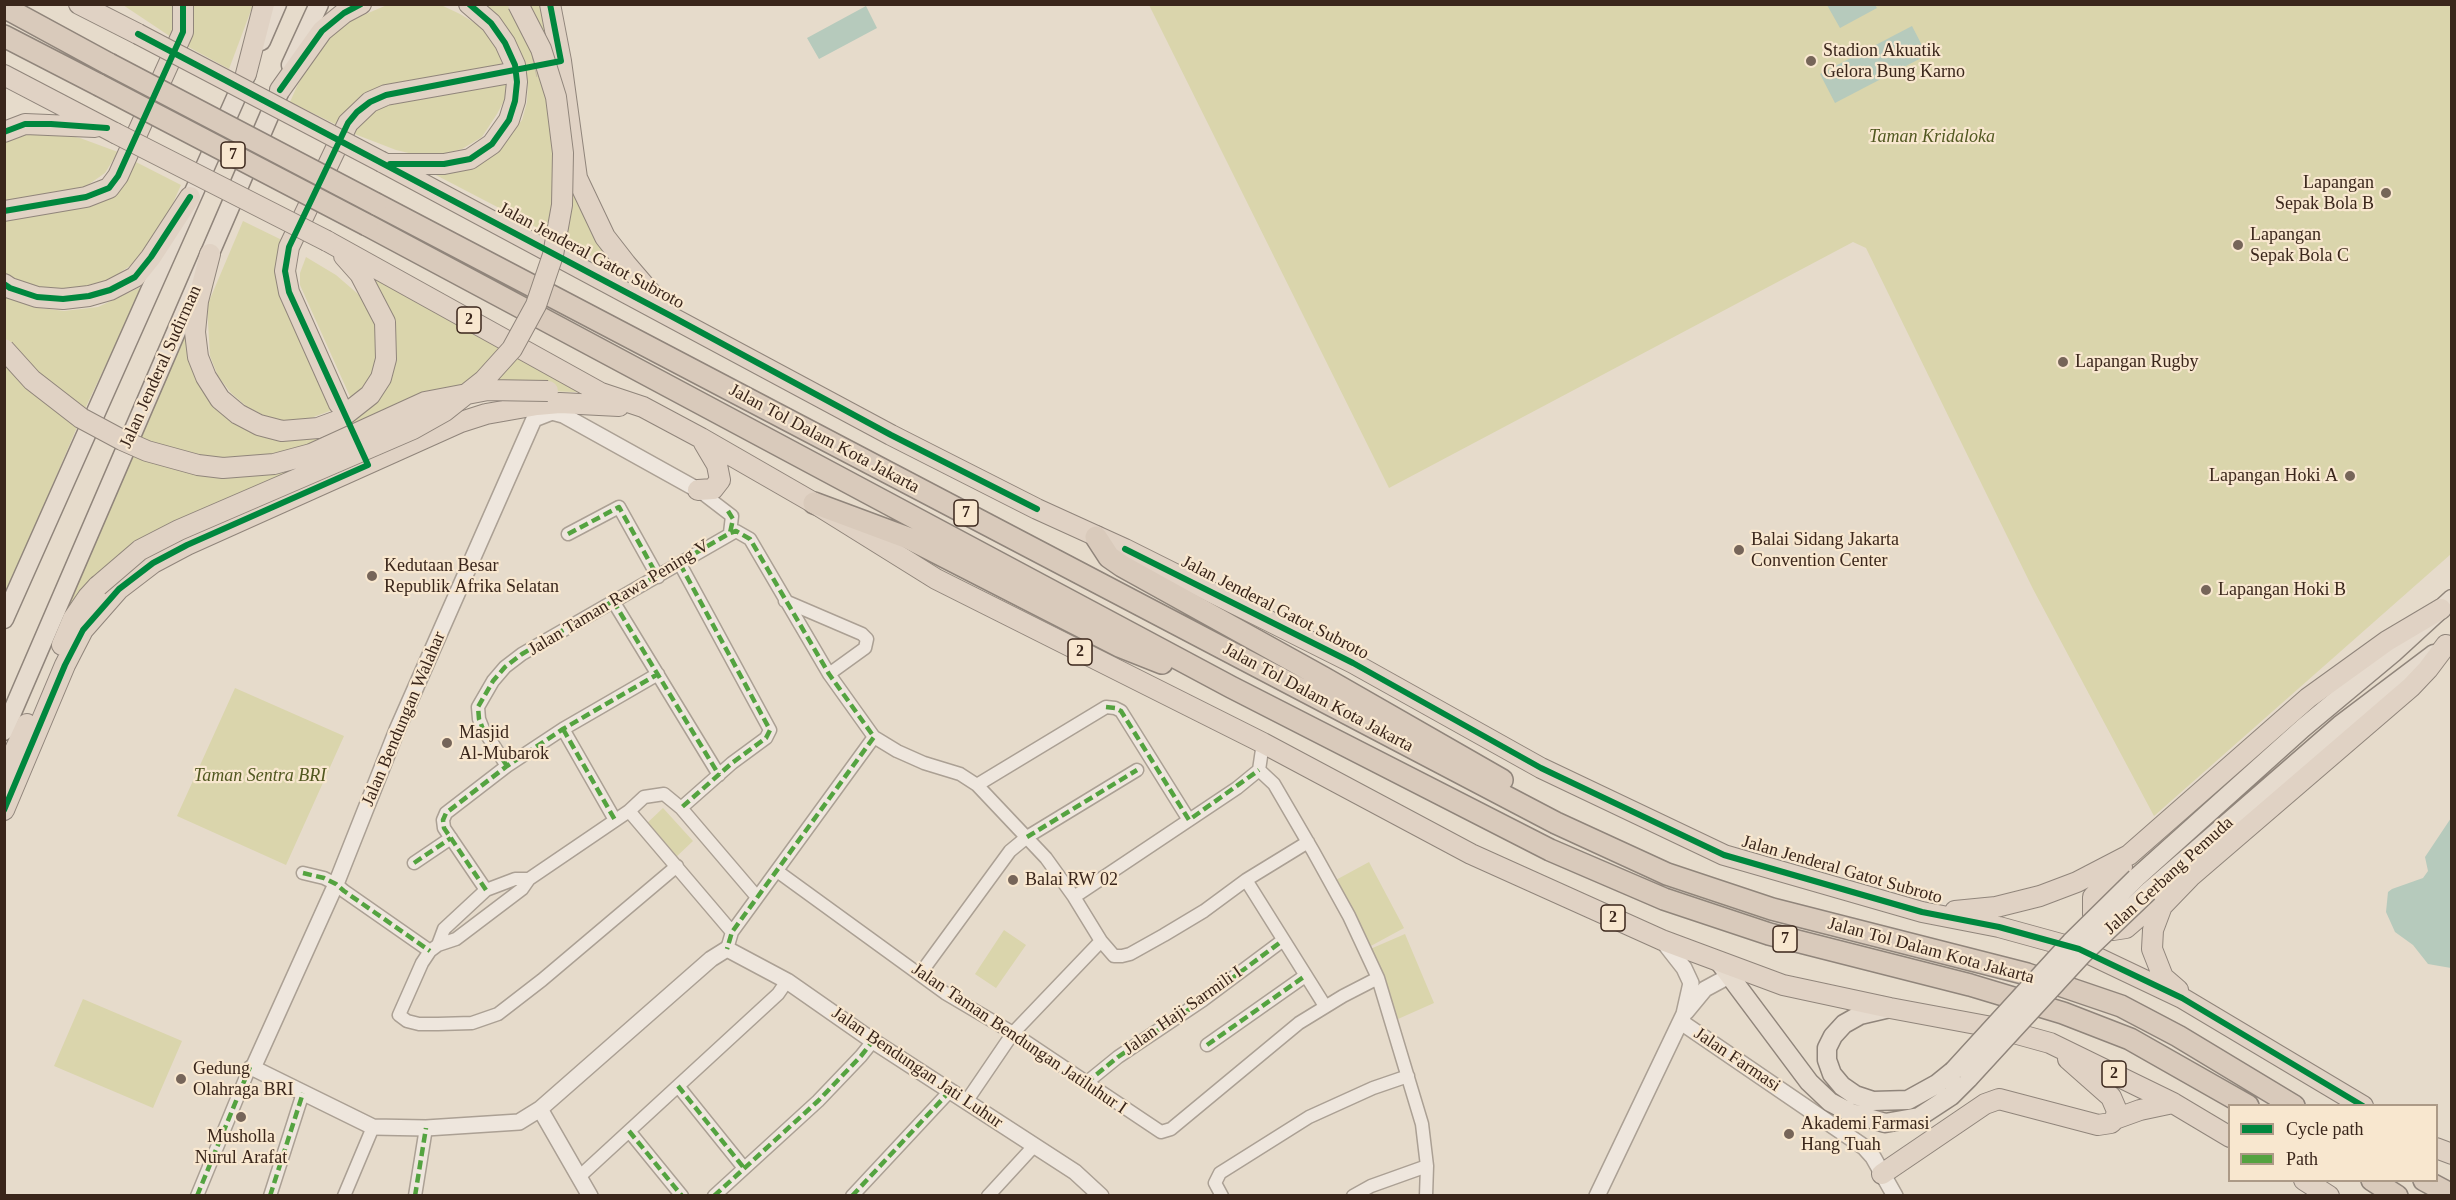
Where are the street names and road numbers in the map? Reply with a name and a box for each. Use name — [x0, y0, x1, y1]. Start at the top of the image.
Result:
road number: 7 — [221, 142, 245, 168]
street label: Jalan Jenderal Gatot Subroto — [478, 189, 704, 323]
street label: Jalan Jenderal Sudirman — [108, 267, 214, 467]
road number: 2 — [457, 307, 481, 333]
street label: Jalan Tol Dalam Kota Jakarta — [711, 372, 937, 506]
road number: 7 — [954, 500, 978, 526]
street label: Jalan Taman Rawa Pening V — [513, 529, 725, 667]
street label: Jalan Jenderal Gatot Subroto — [1161, 543, 1389, 673]
street label: Jalan Bendungan Walahar — [351, 614, 457, 824]
street label: Jalan Tol Dalam Kota Jakarta — [1205, 631, 1431, 765]
road number: 2 — [1068, 639, 1092, 665]
street label: Jalan Gerbang Pemuda — [2089, 803, 2249, 949]
street label: Jalan Jenderal Gatot Subroto — [1721, 826, 1963, 914]
road number: 2 — [1601, 905, 1625, 931]
street label: Jalan Tol Dalam Kota Jakarta — [1811, 909, 2051, 993]
road number: 7 — [1773, 926, 1797, 952]
street label: Jalan Taman Bendungan Jatiluhur I — [890, 947, 1148, 1131]
street label: Jalan Haji Sarmili I — [1113, 957, 1253, 1065]
street label: Jalan Bendungan Jati Luhur — [813, 993, 1021, 1143]
street label: Jalan Farmasi — [1683, 1018, 1791, 1102]
road number: 2 — [2102, 1061, 2126, 1087]

